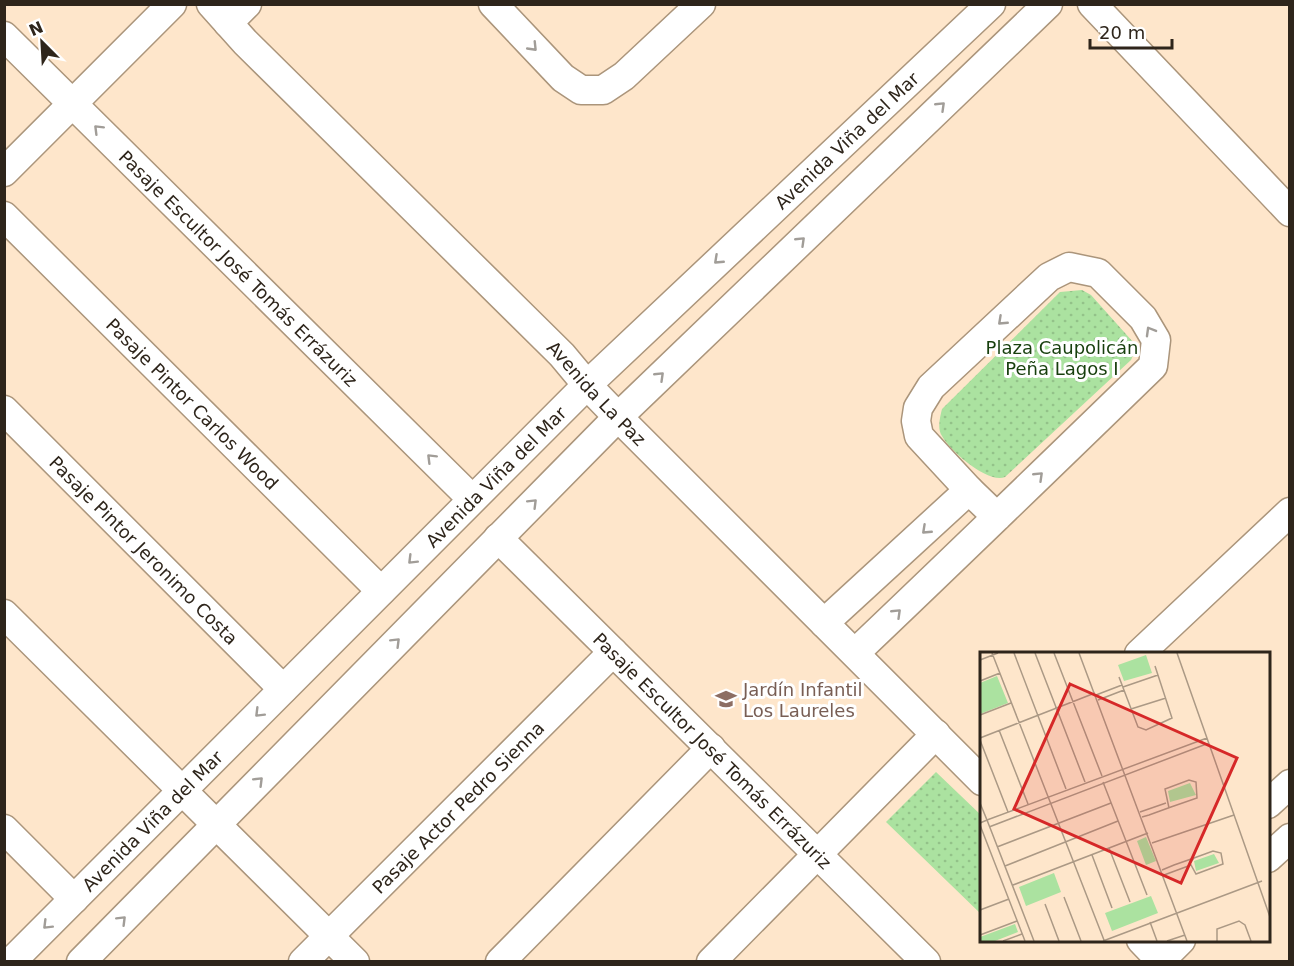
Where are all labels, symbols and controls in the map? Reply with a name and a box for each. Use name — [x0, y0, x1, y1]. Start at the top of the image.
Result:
north arrow — [12, 12, 72, 72]
scale bar — [1090, 12, 1172, 50]
text: N — [26, 17, 46, 40]
text: 20 m — [1099, 22, 1145, 43]
one-way arrow — [526, 39, 537, 50]
street label: Avenida Viña del Mar — [770, 67, 923, 213]
one-way arrow — [935, 102, 945, 113]
one-way arrow — [95, 125, 106, 136]
street label: Pasaje Escultor José Tomás Errázuriz — [115, 146, 362, 390]
one-way arrow — [794, 237, 804, 248]
one-way arrow — [715, 253, 725, 264]
street label: Pasaje Pintor Carlos Wood — [102, 314, 283, 493]
one-way arrow — [998, 314, 1008, 325]
one-way arrow — [1146, 327, 1158, 337]
street label: Avenida La Paz — [543, 336, 650, 449]
park label: Plaza Caupolicán Peña Lagos I — [986, 337, 1138, 379]
one-way arrow — [653, 372, 664, 383]
street label: Avenida Viña del Mar — [421, 401, 571, 551]
street label: Pasaje Pintor Jeronimo Costa — [45, 451, 243, 649]
one-way arrow — [427, 454, 438, 465]
one-way arrow — [1033, 472, 1043, 483]
one-way arrow — [525, 500, 536, 511]
one-way arrow — [922, 523, 932, 534]
one-way arrow — [408, 553, 418, 564]
one-way arrow — [890, 609, 901, 620]
street label: Pasaje Escultor José Tomás Errázuriz — [589, 628, 836, 873]
one-way arrow — [388, 639, 399, 650]
inset map — [980, 652, 1270, 942]
place label: Jardín Infantil Los Laureles — [742, 679, 863, 721]
school or university icon: Jardín Infantil Los Laureles — [714, 687, 738, 711]
one-way arrow — [256, 705, 267, 716]
street label: Pasaje Actor Pedro Sienna — [368, 717, 548, 897]
street label: Avenida Viña del Mar — [78, 745, 227, 895]
one-way arrow — [251, 778, 262, 789]
one-way arrow — [114, 916, 125, 927]
one-way arrow — [44, 918, 55, 929]

